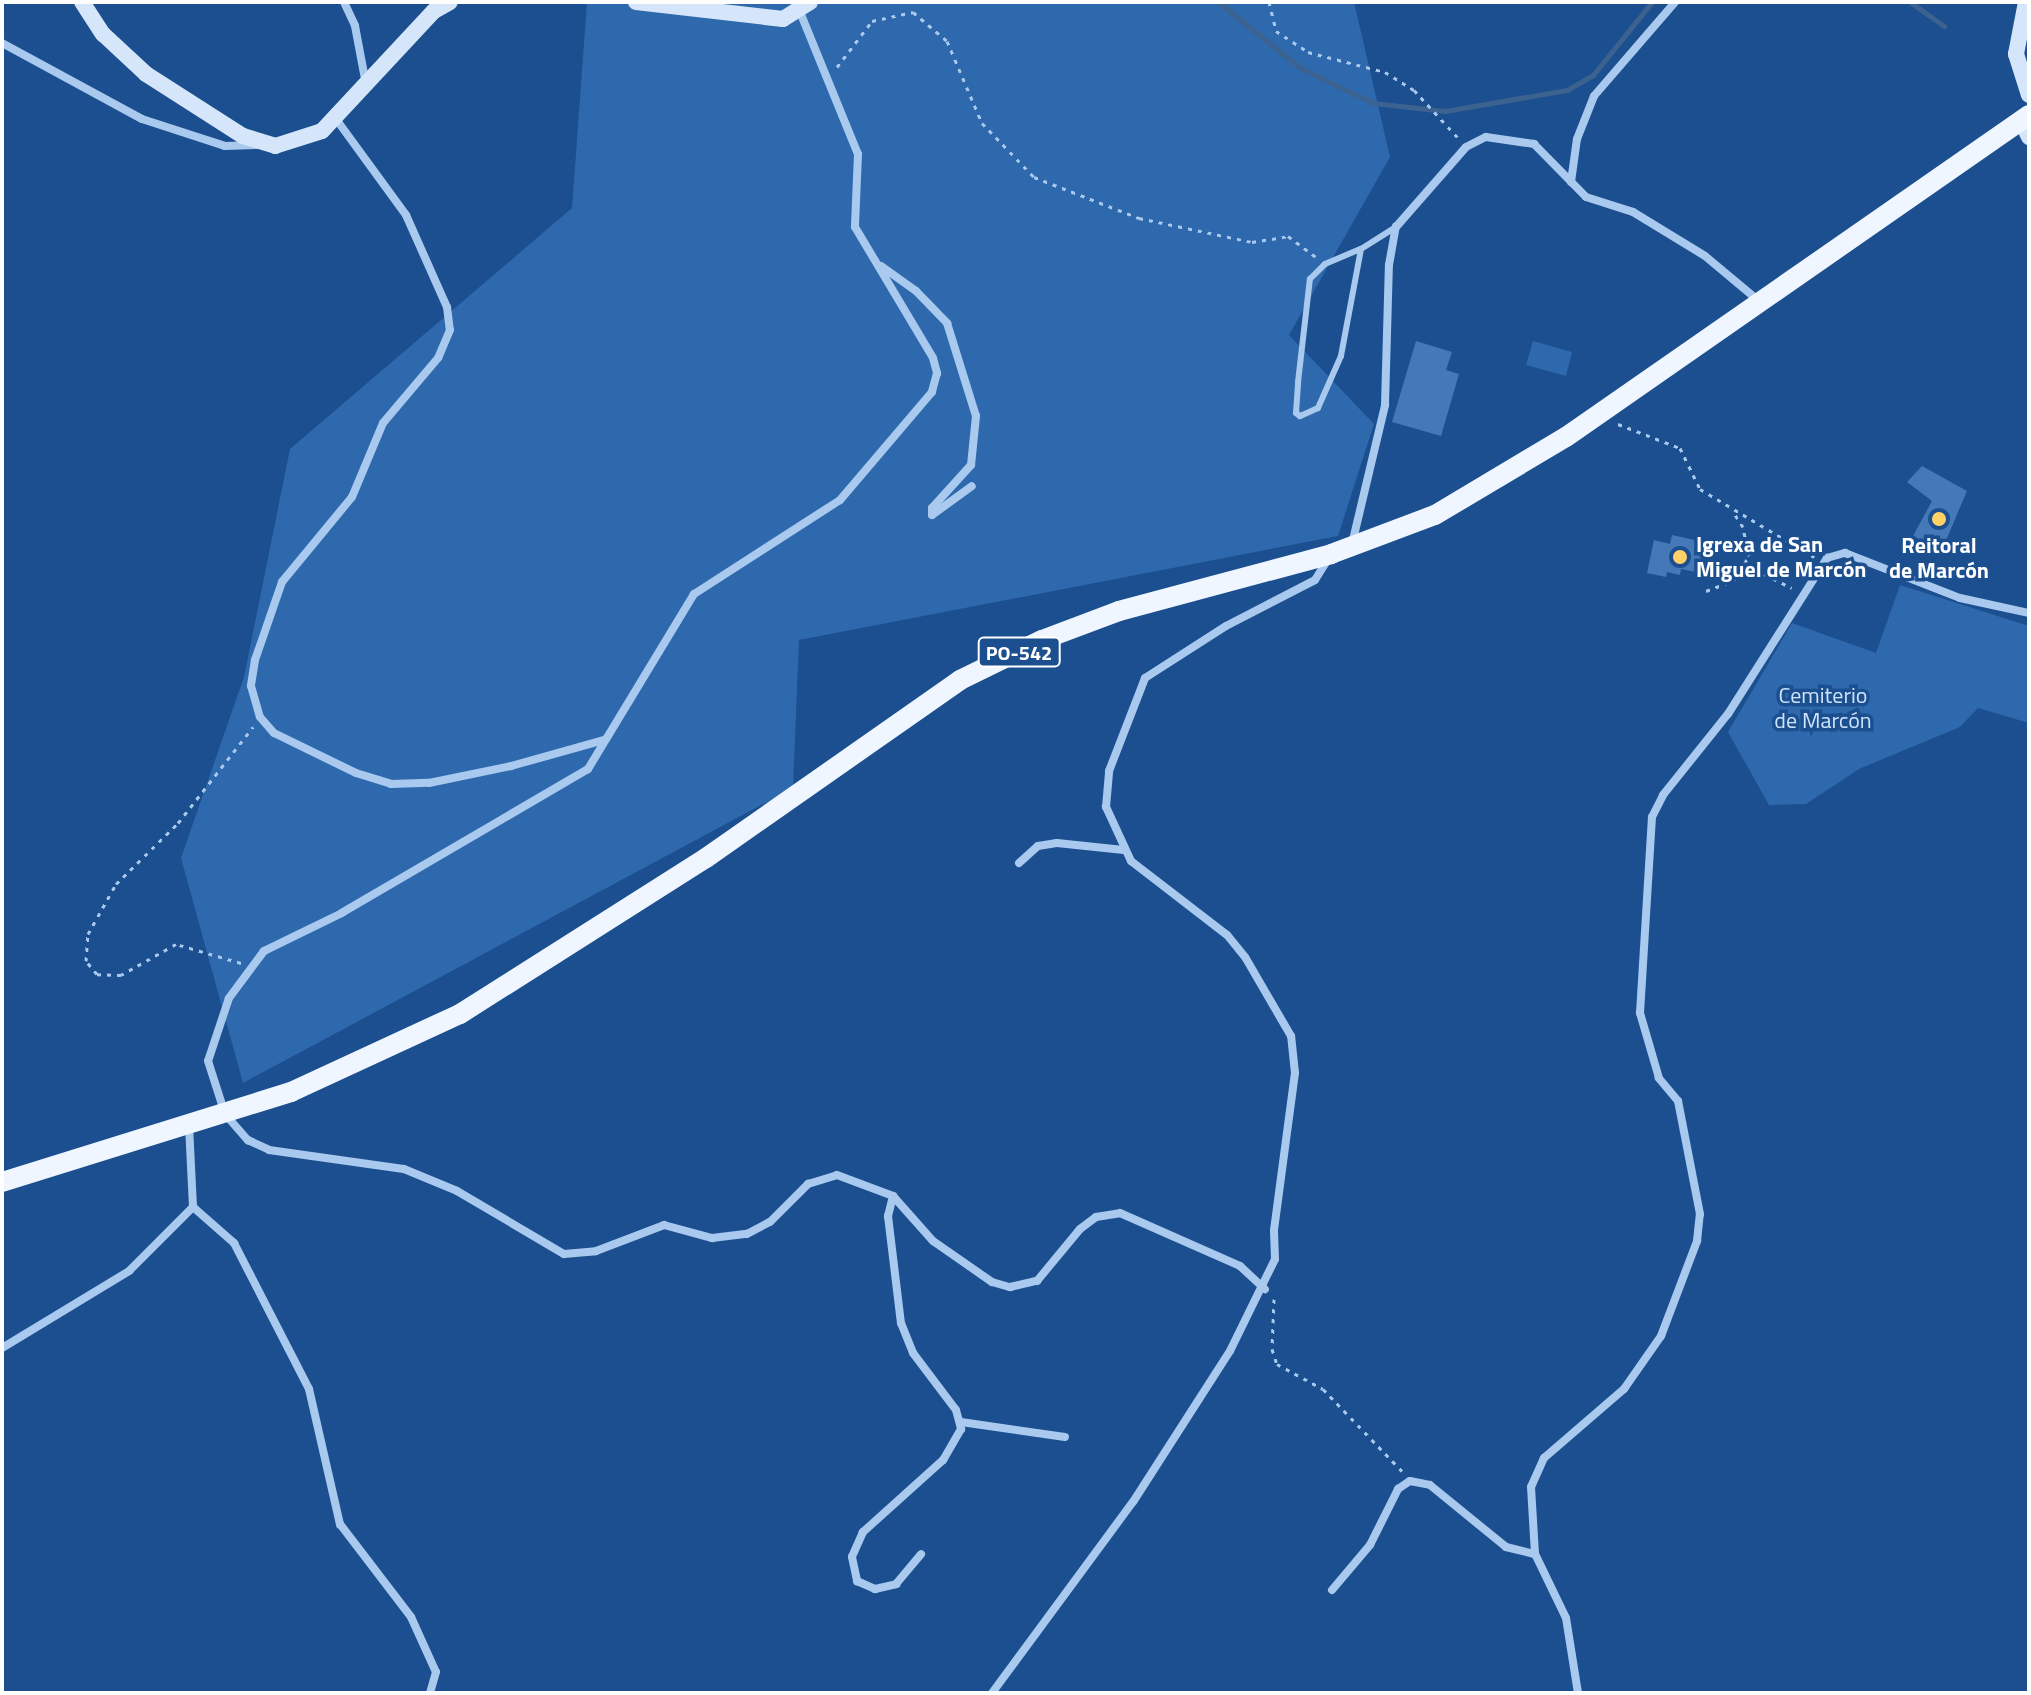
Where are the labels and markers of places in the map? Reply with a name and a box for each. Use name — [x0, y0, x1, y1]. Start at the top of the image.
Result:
marker: Reitoral de Marcón — [1930, 510, 1948, 528]
place label: Igrexa de San Miguel de Marcón — [1696, 531, 1866, 582]
place label: Reitoral de Marcón — [1889, 532, 1989, 584]
marker: Igrexa de San Miguel de Marcón — [1671, 548, 1689, 566]

